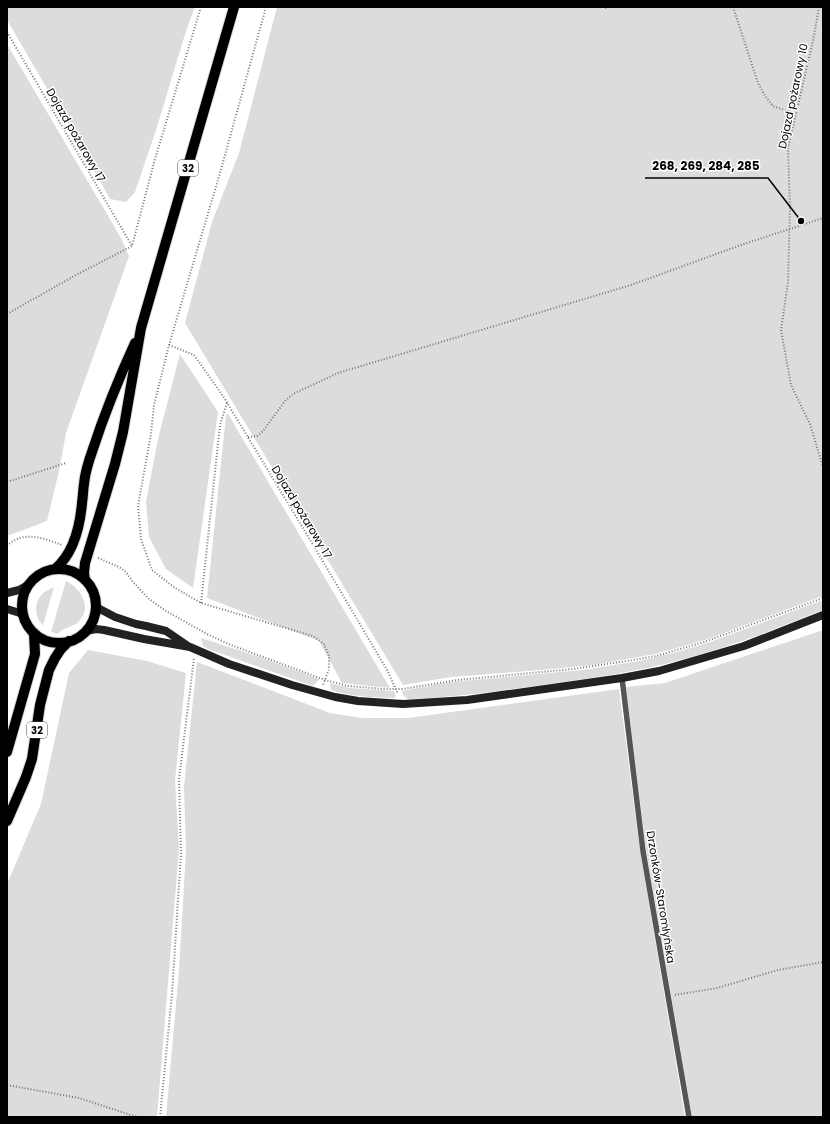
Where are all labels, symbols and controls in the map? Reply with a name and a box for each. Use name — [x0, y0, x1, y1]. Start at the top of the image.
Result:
street label: Dojazd pożarowy 10 — [774, 42, 812, 150]
street label: Dojazd pożarowy 17 — [43, 85, 109, 185]
callout: 268, 269, 284, 285 — [645, 154, 768, 178]
text: 268, 269, 284, 285 — [652, 157, 760, 174]
road number: 32 — [178, 160, 198, 176]
street label: Dojazd pożarowy 17 — [268, 462, 336, 562]
road number: 32 — [27, 722, 47, 738]
street label: Drzonków-Staromłyńska — [643, 830, 679, 964]

